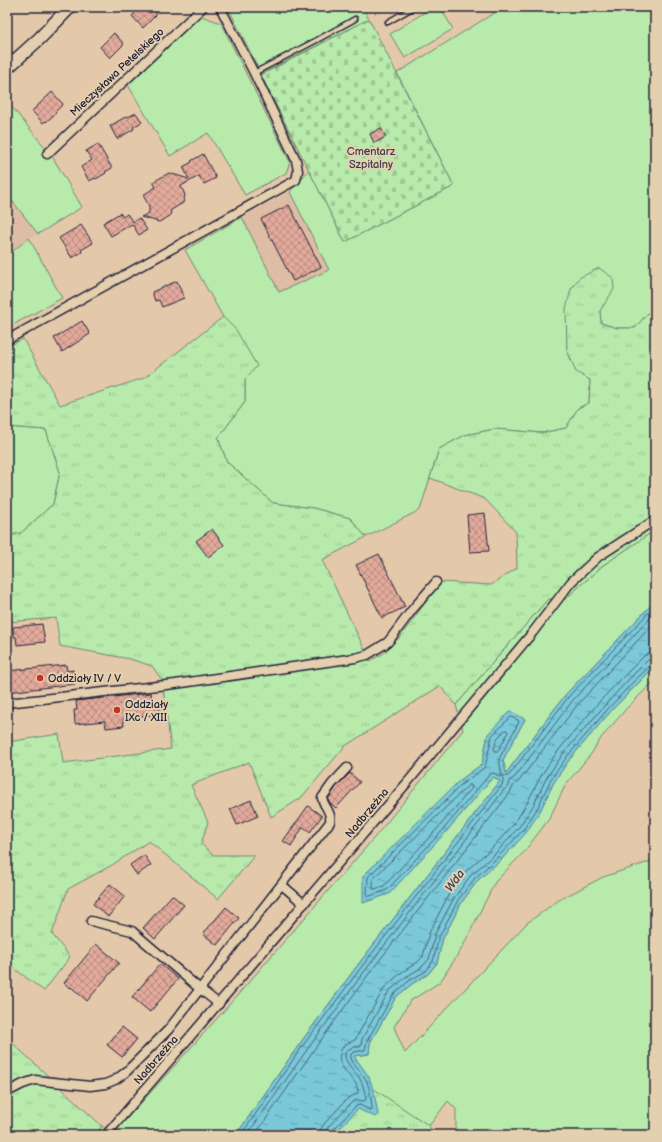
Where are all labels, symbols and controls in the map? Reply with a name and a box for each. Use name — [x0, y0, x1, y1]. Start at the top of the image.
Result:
street label: Mieczysława Petelskiego — [67, 25, 167, 119]
park label: Cmentarz Szpitalny — [347, 145, 396, 171]
place label: Oddziały IV / V — [48, 672, 121, 685]
marker: Oddziały IV / V — [35, 673, 45, 683]
place label: Oddziały IXc / XIII — [125, 698, 168, 724]
marker: Oddziały IXc / XIII — [112, 705, 122, 715]
street label: Nadbrzeżna — [343, 786, 391, 840]
water label: Wda — [442, 867, 468, 895]
street label: Nadbrzeżna — [131, 1033, 181, 1087]

